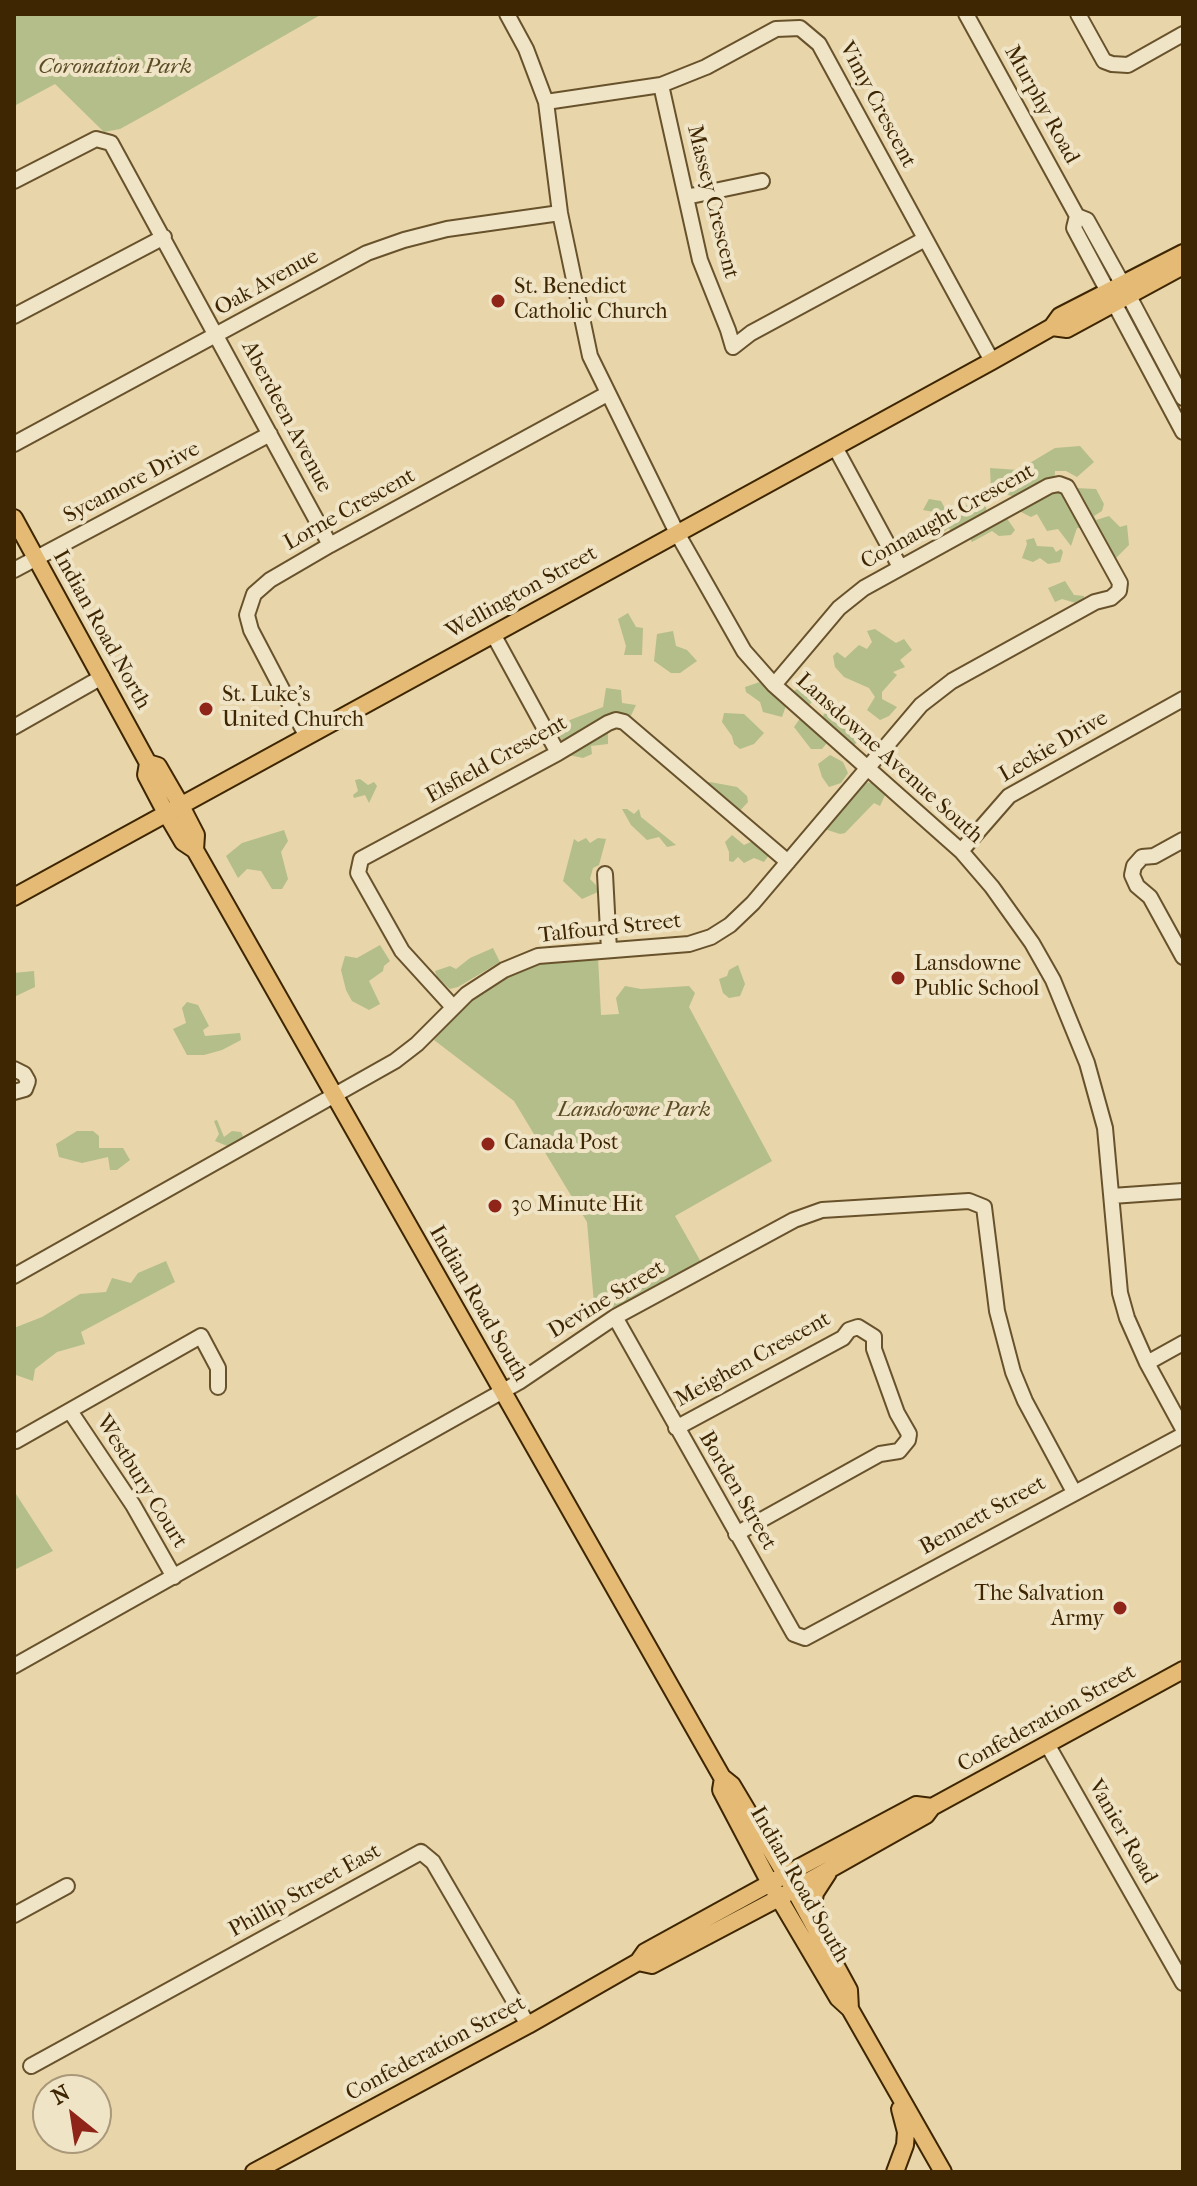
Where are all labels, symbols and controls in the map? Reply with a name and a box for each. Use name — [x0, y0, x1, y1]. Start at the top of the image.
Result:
street label: Vimy Crescent — [833, 38, 921, 172]
street label: Murphy Road — [998, 41, 1084, 169]
park label: Coronation Park — [38, 55, 192, 81]
street label: Massey Crescent — [680, 122, 744, 282]
street label: Oak Avenue — [210, 244, 324, 322]
place label: St. Benedict Catholic Church — [514, 275, 667, 326]
marker: St. Benedict Catholic Church — [489, 292, 507, 310]
street label: Aberdeen Avenue — [235, 337, 337, 497]
street label: Sycamore Drive — [60, 436, 204, 530]
street label: Connaught Crescent — [857, 458, 1039, 576]
street label: Lorne Crescent — [280, 463, 420, 557]
street label: Wellington Street — [442, 541, 602, 645]
street label: Indian Road North — [46, 546, 156, 714]
street label: Lansdowne Avenue South — [790, 668, 988, 850]
place label: St. Luke's United Church — [222, 683, 364, 734]
marker: St. Luke's United Church — [197, 700, 215, 718]
street label: Leckie Drive — [995, 705, 1113, 789]
street label: Elsfield Crescent — [422, 710, 572, 810]
street label: Talfourd Street — [537, 908, 683, 950]
place label: Lansdowne Public School — [914, 952, 1039, 1004]
marker: Lansdowne Public School — [889, 969, 907, 987]
park label: Lansdowne Park — [557, 1098, 711, 1124]
place label: Canada Post — [504, 1131, 619, 1157]
marker: Canada Post — [479, 1135, 497, 1153]
place label: 30 Minute Hit — [511, 1193, 643, 1219]
marker: 30 Minute Hit — [486, 1197, 504, 1215]
street label: Indian Road South — [423, 1221, 533, 1387]
street label: Devine Street — [544, 1255, 670, 1345]
street label: Meighen Crescent — [671, 1306, 835, 1414]
street label: Westbury Court — [89, 1410, 193, 1554]
street label: Borden Street — [692, 1427, 782, 1555]
street label: Bennett Street — [915, 1471, 1051, 1561]
place label: The Salvation Army — [975, 1582, 1104, 1634]
marker: The Salvation Army — [1111, 1599, 1129, 1617]
street label: Confederation Street — [953, 1659, 1141, 1779]
street label: Vanier Road — [1082, 1775, 1162, 1889]
street label: Indian Road South — [744, 1802, 854, 1968]
street label: Phillip Street East — [224, 1838, 386, 1944]
street label: Confederation Street — [342, 1991, 530, 2107]
north arrow — [32, 2074, 112, 2154]
text: N — [47, 2080, 75, 2110]

